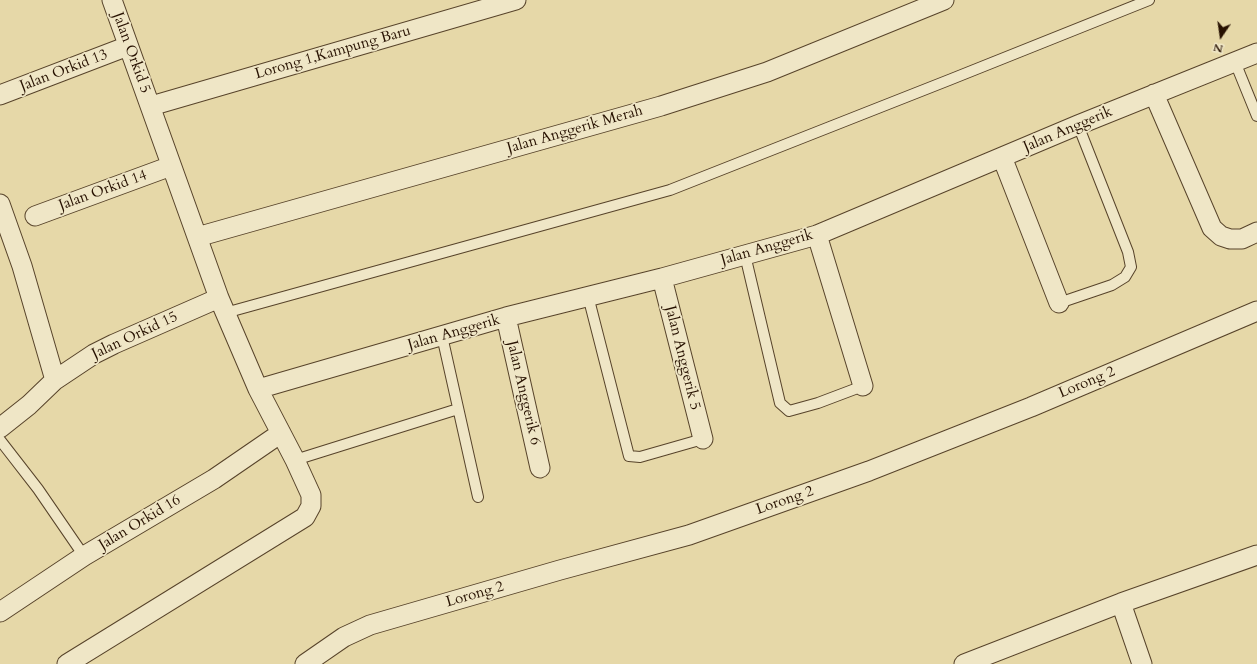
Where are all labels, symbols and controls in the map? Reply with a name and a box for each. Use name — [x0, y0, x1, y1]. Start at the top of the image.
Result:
street label: Jalan Orkid 5 — [108, 10, 154, 96]
north arrow — [1201, 16, 1241, 56]
street label: Lorong 1,Kampung Baru — [253, 22, 413, 84]
text: N — [1212, 40, 1225, 57]
street label: Jalan Orkid 13 — [18, 46, 110, 96]
street label: Jalan Anggerik Merah — [505, 102, 645, 158]
street label: Jalan Anggerik — [1021, 103, 1115, 157]
street label: Jalan Orkid 14 — [56, 167, 150, 215]
street label: Jalan Anggerik — [719, 226, 815, 270]
street label: Jalan Anggerik 5 — [660, 304, 704, 412]
street label: Jalan Orkid 15 — [89, 308, 181, 364]
street label: Jalan Anggerik — [406, 311, 502, 355]
street label: Jalan Anggerik 6 — [502, 339, 544, 447]
street label: Lorong 2 — [1056, 363, 1118, 403]
street label: Lorong 2 — [754, 483, 816, 519]
street label: Jalan Orkid 16 — [96, 491, 184, 555]
street label: Lorong 2 — [444, 578, 506, 612]

